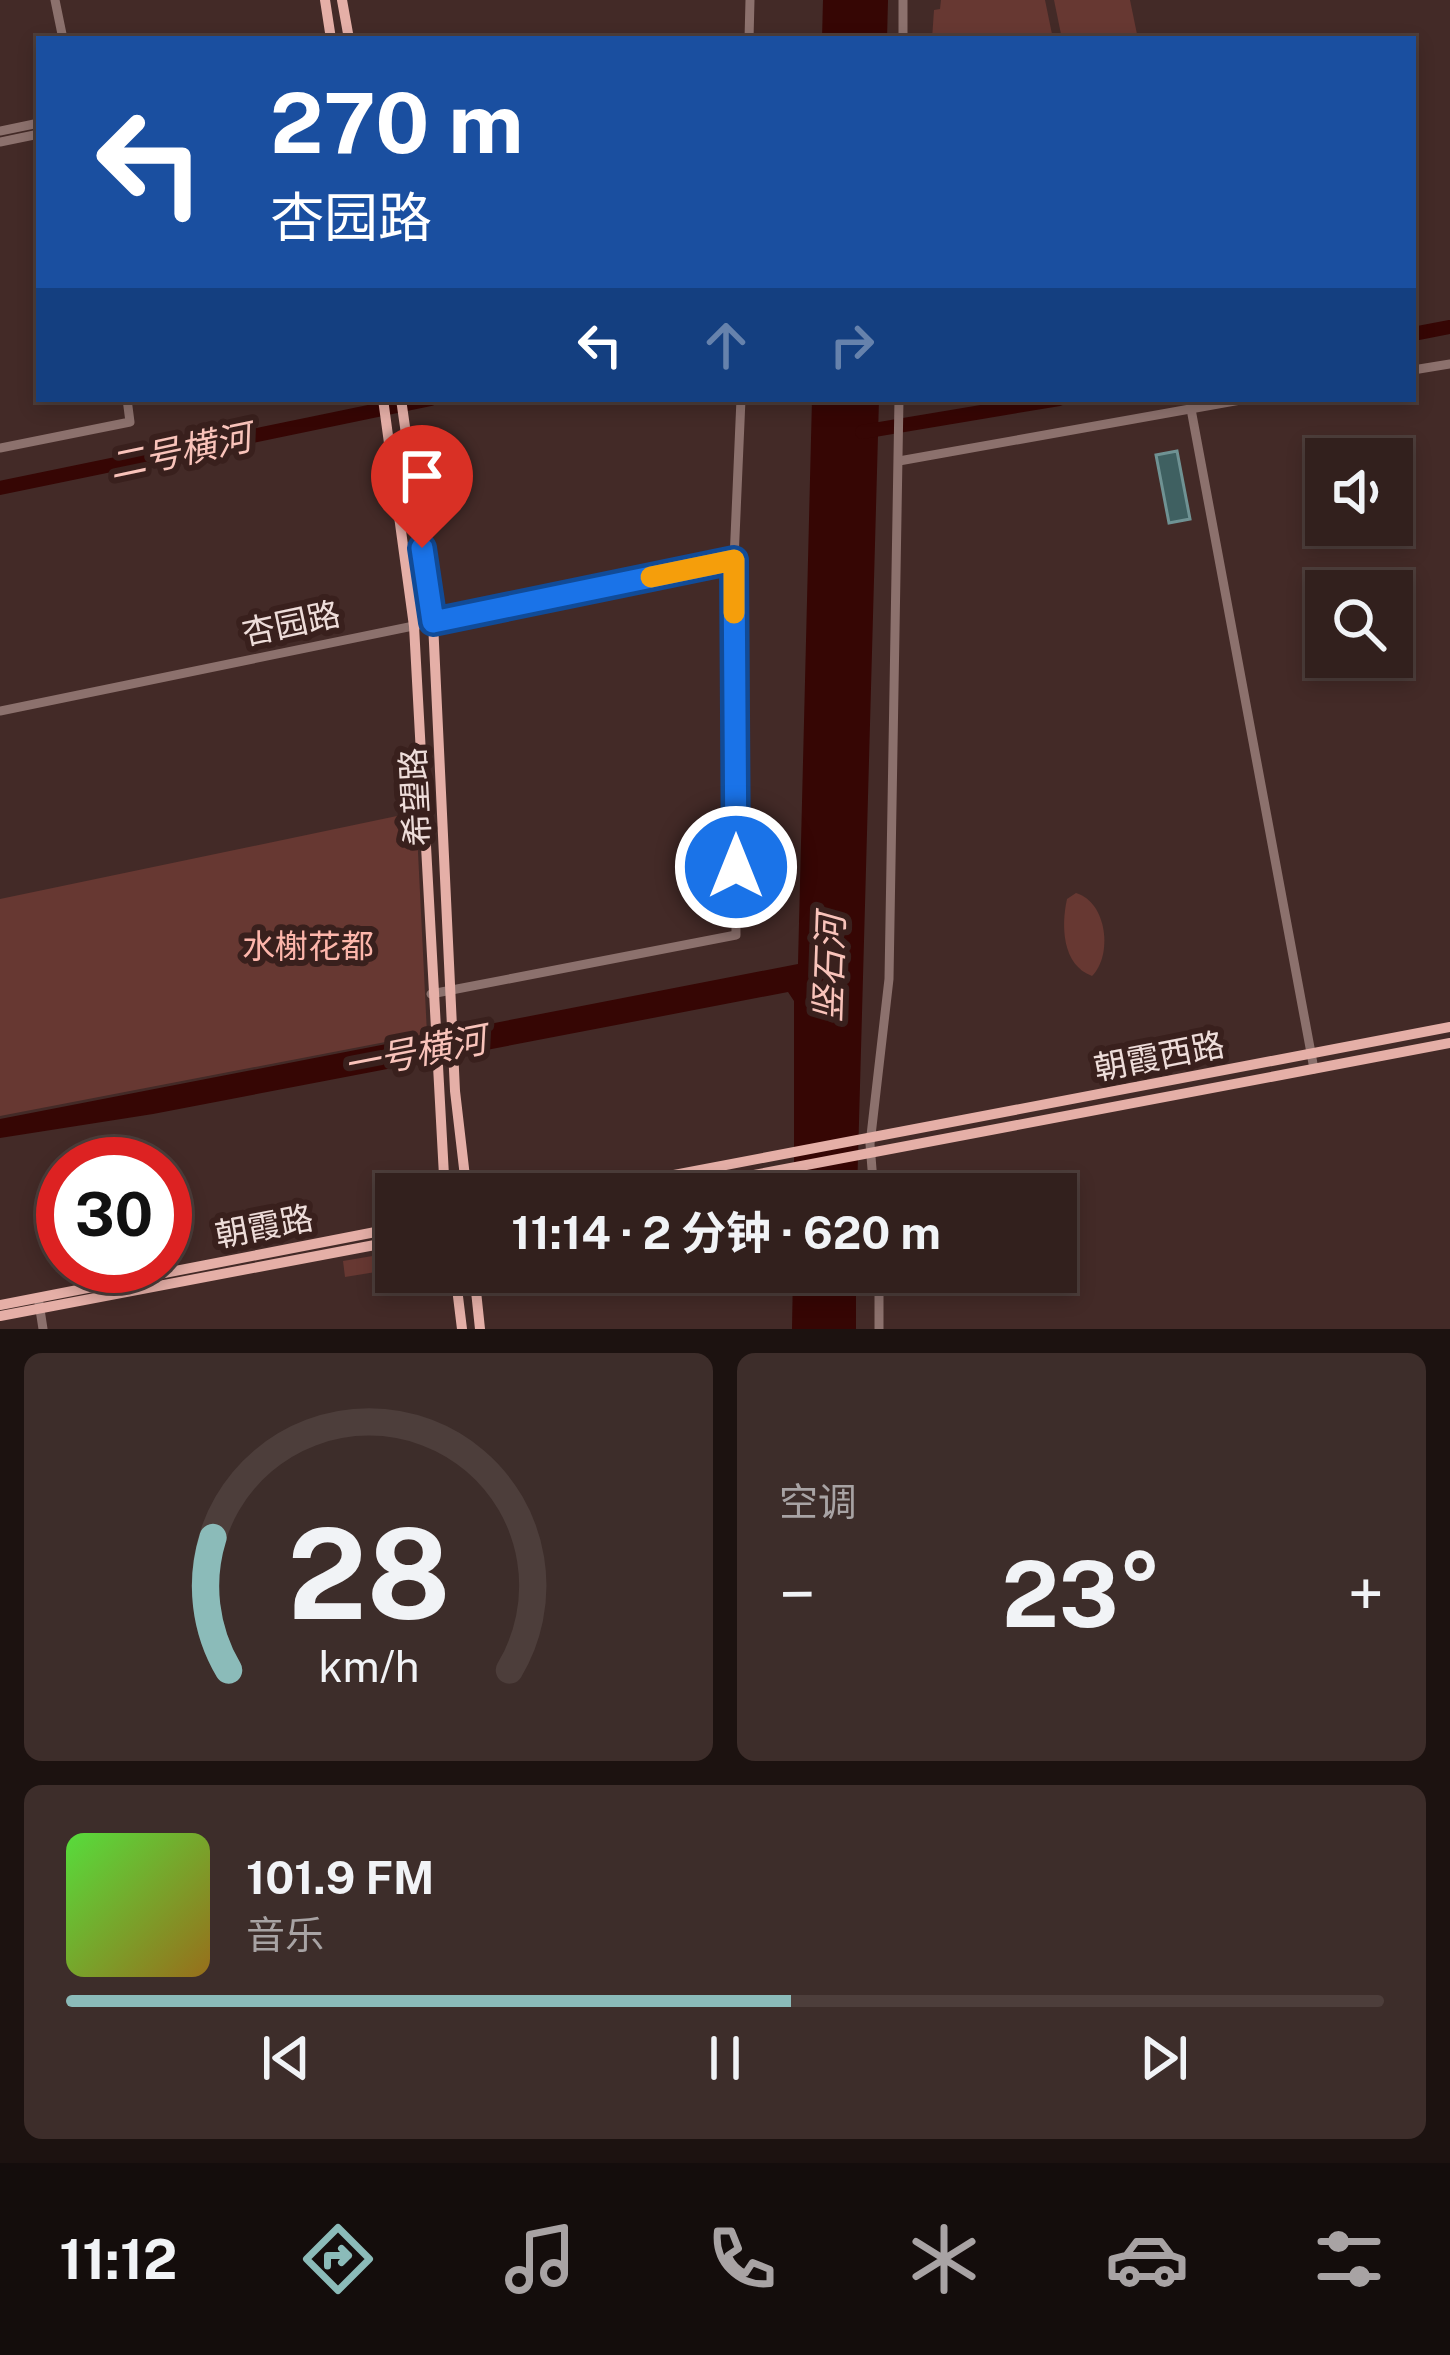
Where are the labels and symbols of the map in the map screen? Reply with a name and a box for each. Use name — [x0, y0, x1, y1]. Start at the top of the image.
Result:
water label: 二号横河 — [105, 414, 261, 487]
pin — [371, 425, 473, 548]
street label: 杏园路 — [239, 594, 343, 652]
street label: 希望路 — [393, 747, 437, 847]
position arrow — [673, 804, 799, 930]
water label: 竖石河 — [806, 907, 852, 1023]
park label: 水榭花都 — [242, 927, 374, 965]
water label: 一号横河 — [340, 1017, 496, 1086]
street label: 朝霞西路 — [1091, 1025, 1227, 1087]
speed limit sign: 30 — [36, 1137, 192, 1293]
street label: 朝霞路 — [212, 1198, 316, 1254]

